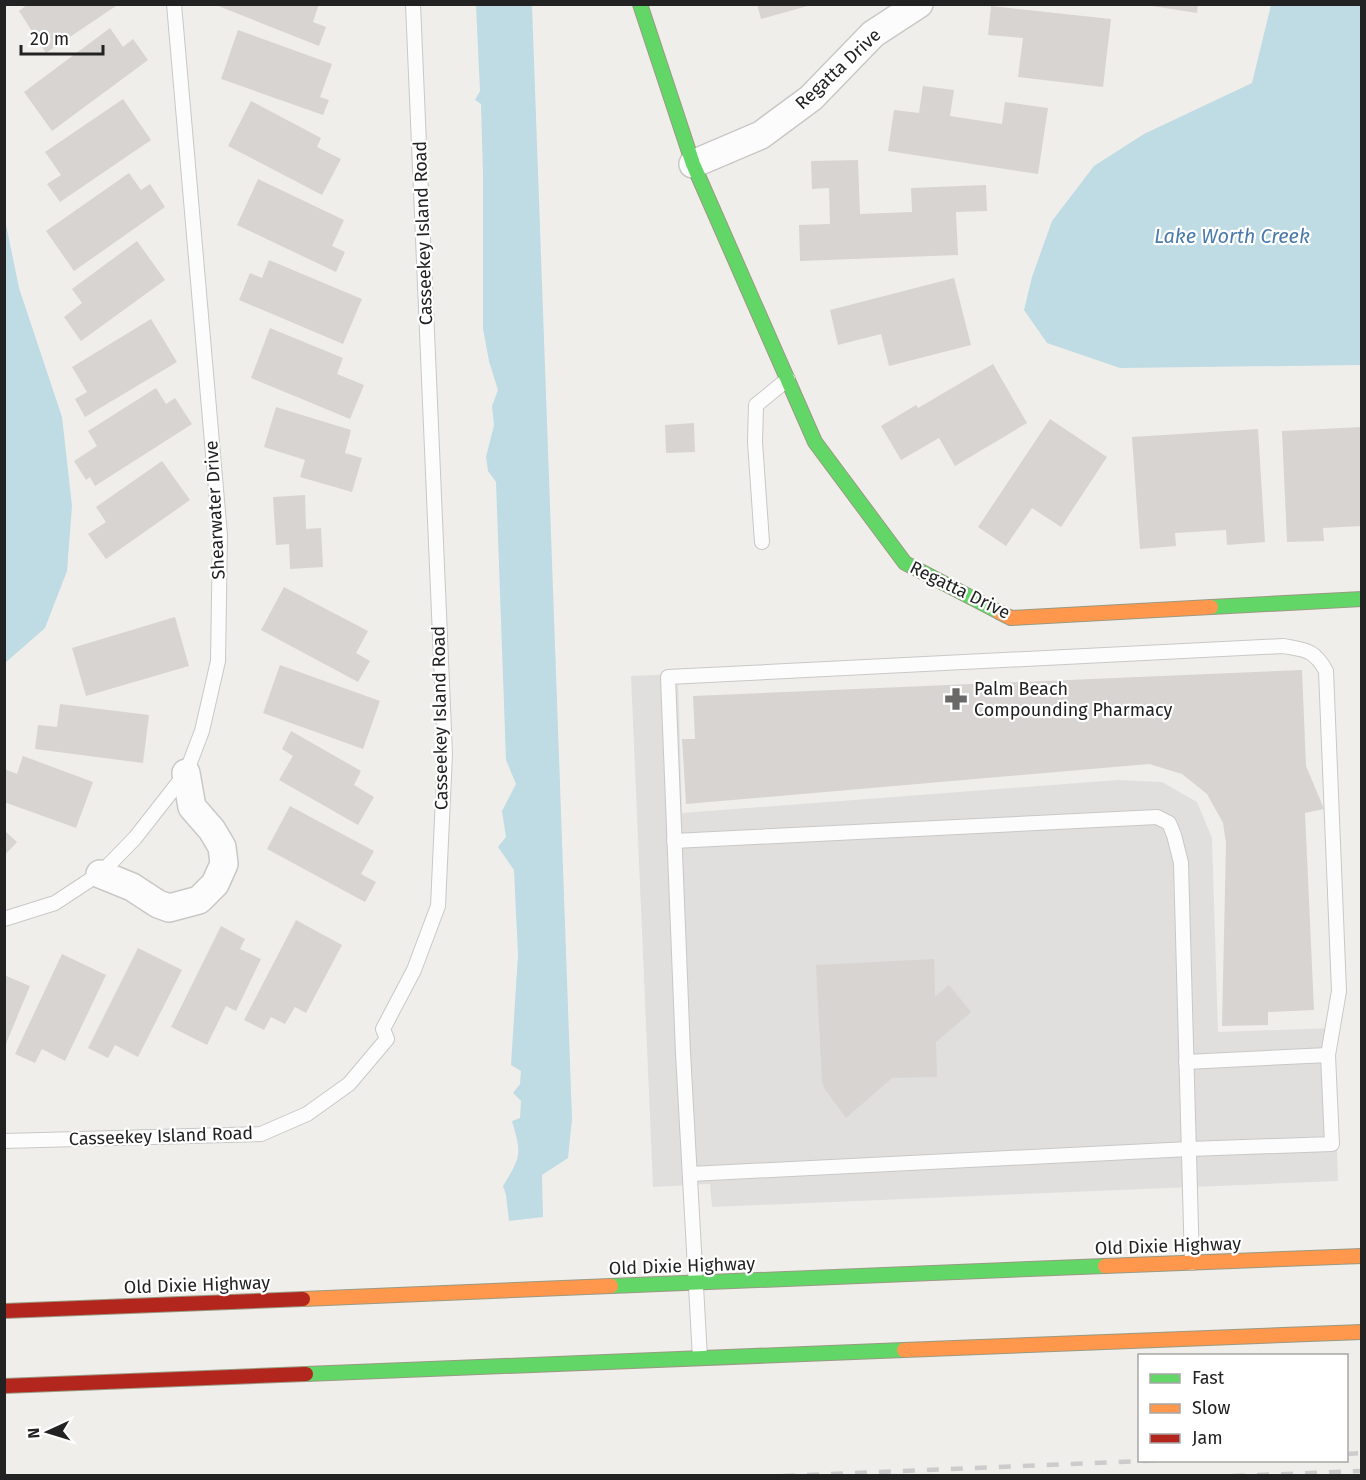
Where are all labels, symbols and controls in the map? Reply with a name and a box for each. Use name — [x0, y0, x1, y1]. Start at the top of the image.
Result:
scale bar — [21, 18, 104, 56]
street label: Regatta Drive — [791, 24, 885, 114]
text: 20 m — [30, 28, 69, 50]
street label: Casseekey Island Road — [409, 140, 437, 326]
water label: Lake Worth Creek — [1154, 224, 1310, 248]
street label: Shearwater Drive — [200, 440, 230, 580]
street label: Regatta Drive — [906, 556, 1014, 624]
street label: Casseekey Island Road — [427, 626, 453, 810]
place label: Palm Beach Compounding Pharmacy — [974, 678, 1173, 721]
pharmacy icon: Palm Beach Compounding Pharmacy — [943, 686, 969, 712]
street label: Casseekey Island Road — [68, 1122, 254, 1150]
street label: Old Dixie Highway — [1094, 1232, 1242, 1260]
street label: Old Dixie Highway — [608, 1252, 756, 1280]
street label: Old Dixie Highway — [123, 1271, 271, 1299]
legend — [1138, 1354, 1348, 1462]
text: Fast — [1192, 1367, 1225, 1389]
text: Slow — [1192, 1397, 1231, 1419]
north arrow — [18, 1402, 78, 1462]
text: N — [24, 1427, 43, 1439]
text: Jam — [1192, 1427, 1223, 1449]

